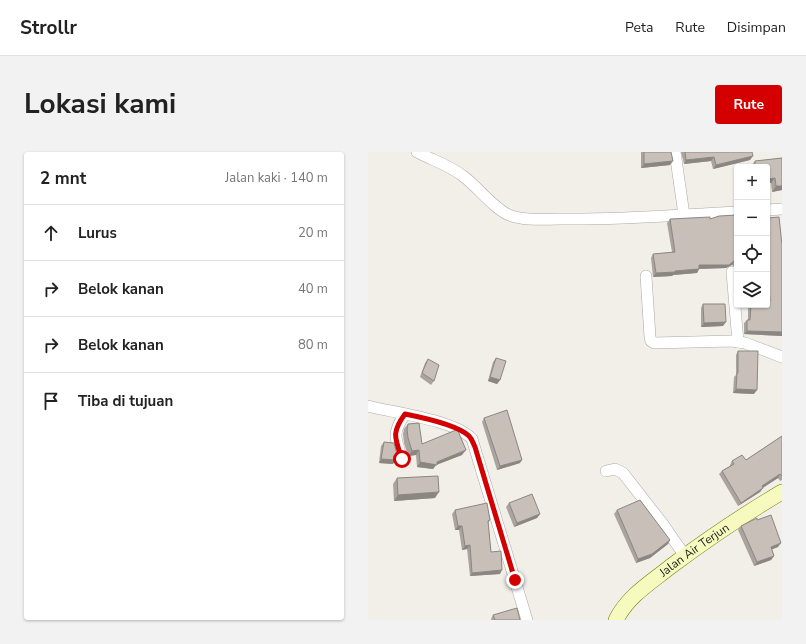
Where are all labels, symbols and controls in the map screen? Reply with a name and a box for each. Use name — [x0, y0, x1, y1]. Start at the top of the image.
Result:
text: Strollr — [20, 15, 77, 41]
text: Peta — [625, 18, 653, 37]
text: Rute — [675, 18, 705, 37]
text: Disimpan — [727, 18, 786, 37]
text: Lokasi kami — [24, 85, 176, 123]
button: Rute — [715, 85, 782, 124]
map controls — [734, 164, 770, 308]
button: + — [734, 164, 770, 200]
text: 2 mnt — [40, 167, 86, 190]
text: Jalan kaki · 140 m — [225, 169, 328, 187]
button: − — [734, 200, 770, 236]
icon: ahead — [40, 222, 62, 244]
text: Lurus — [78, 223, 117, 243]
text: 20 m — [298, 224, 328, 242]
button: locate — [734, 236, 770, 272]
button: layers — [734, 272, 770, 308]
icon: right — [40, 278, 62, 300]
text: Belok kanan — [78, 279, 164, 299]
text: 40 m — [298, 280, 328, 298]
icon: right — [40, 334, 62, 356]
text: Belok kanan — [78, 335, 164, 355]
text: 80 m — [298, 336, 328, 354]
icon: arrive — [40, 390, 62, 412]
text: Tiba di tujuan — [78, 391, 173, 411]
route start — [393, 450, 411, 468]
street label: Jalan Air Terjun — [655, 519, 732, 581]
route end — [506, 571, 524, 589]

